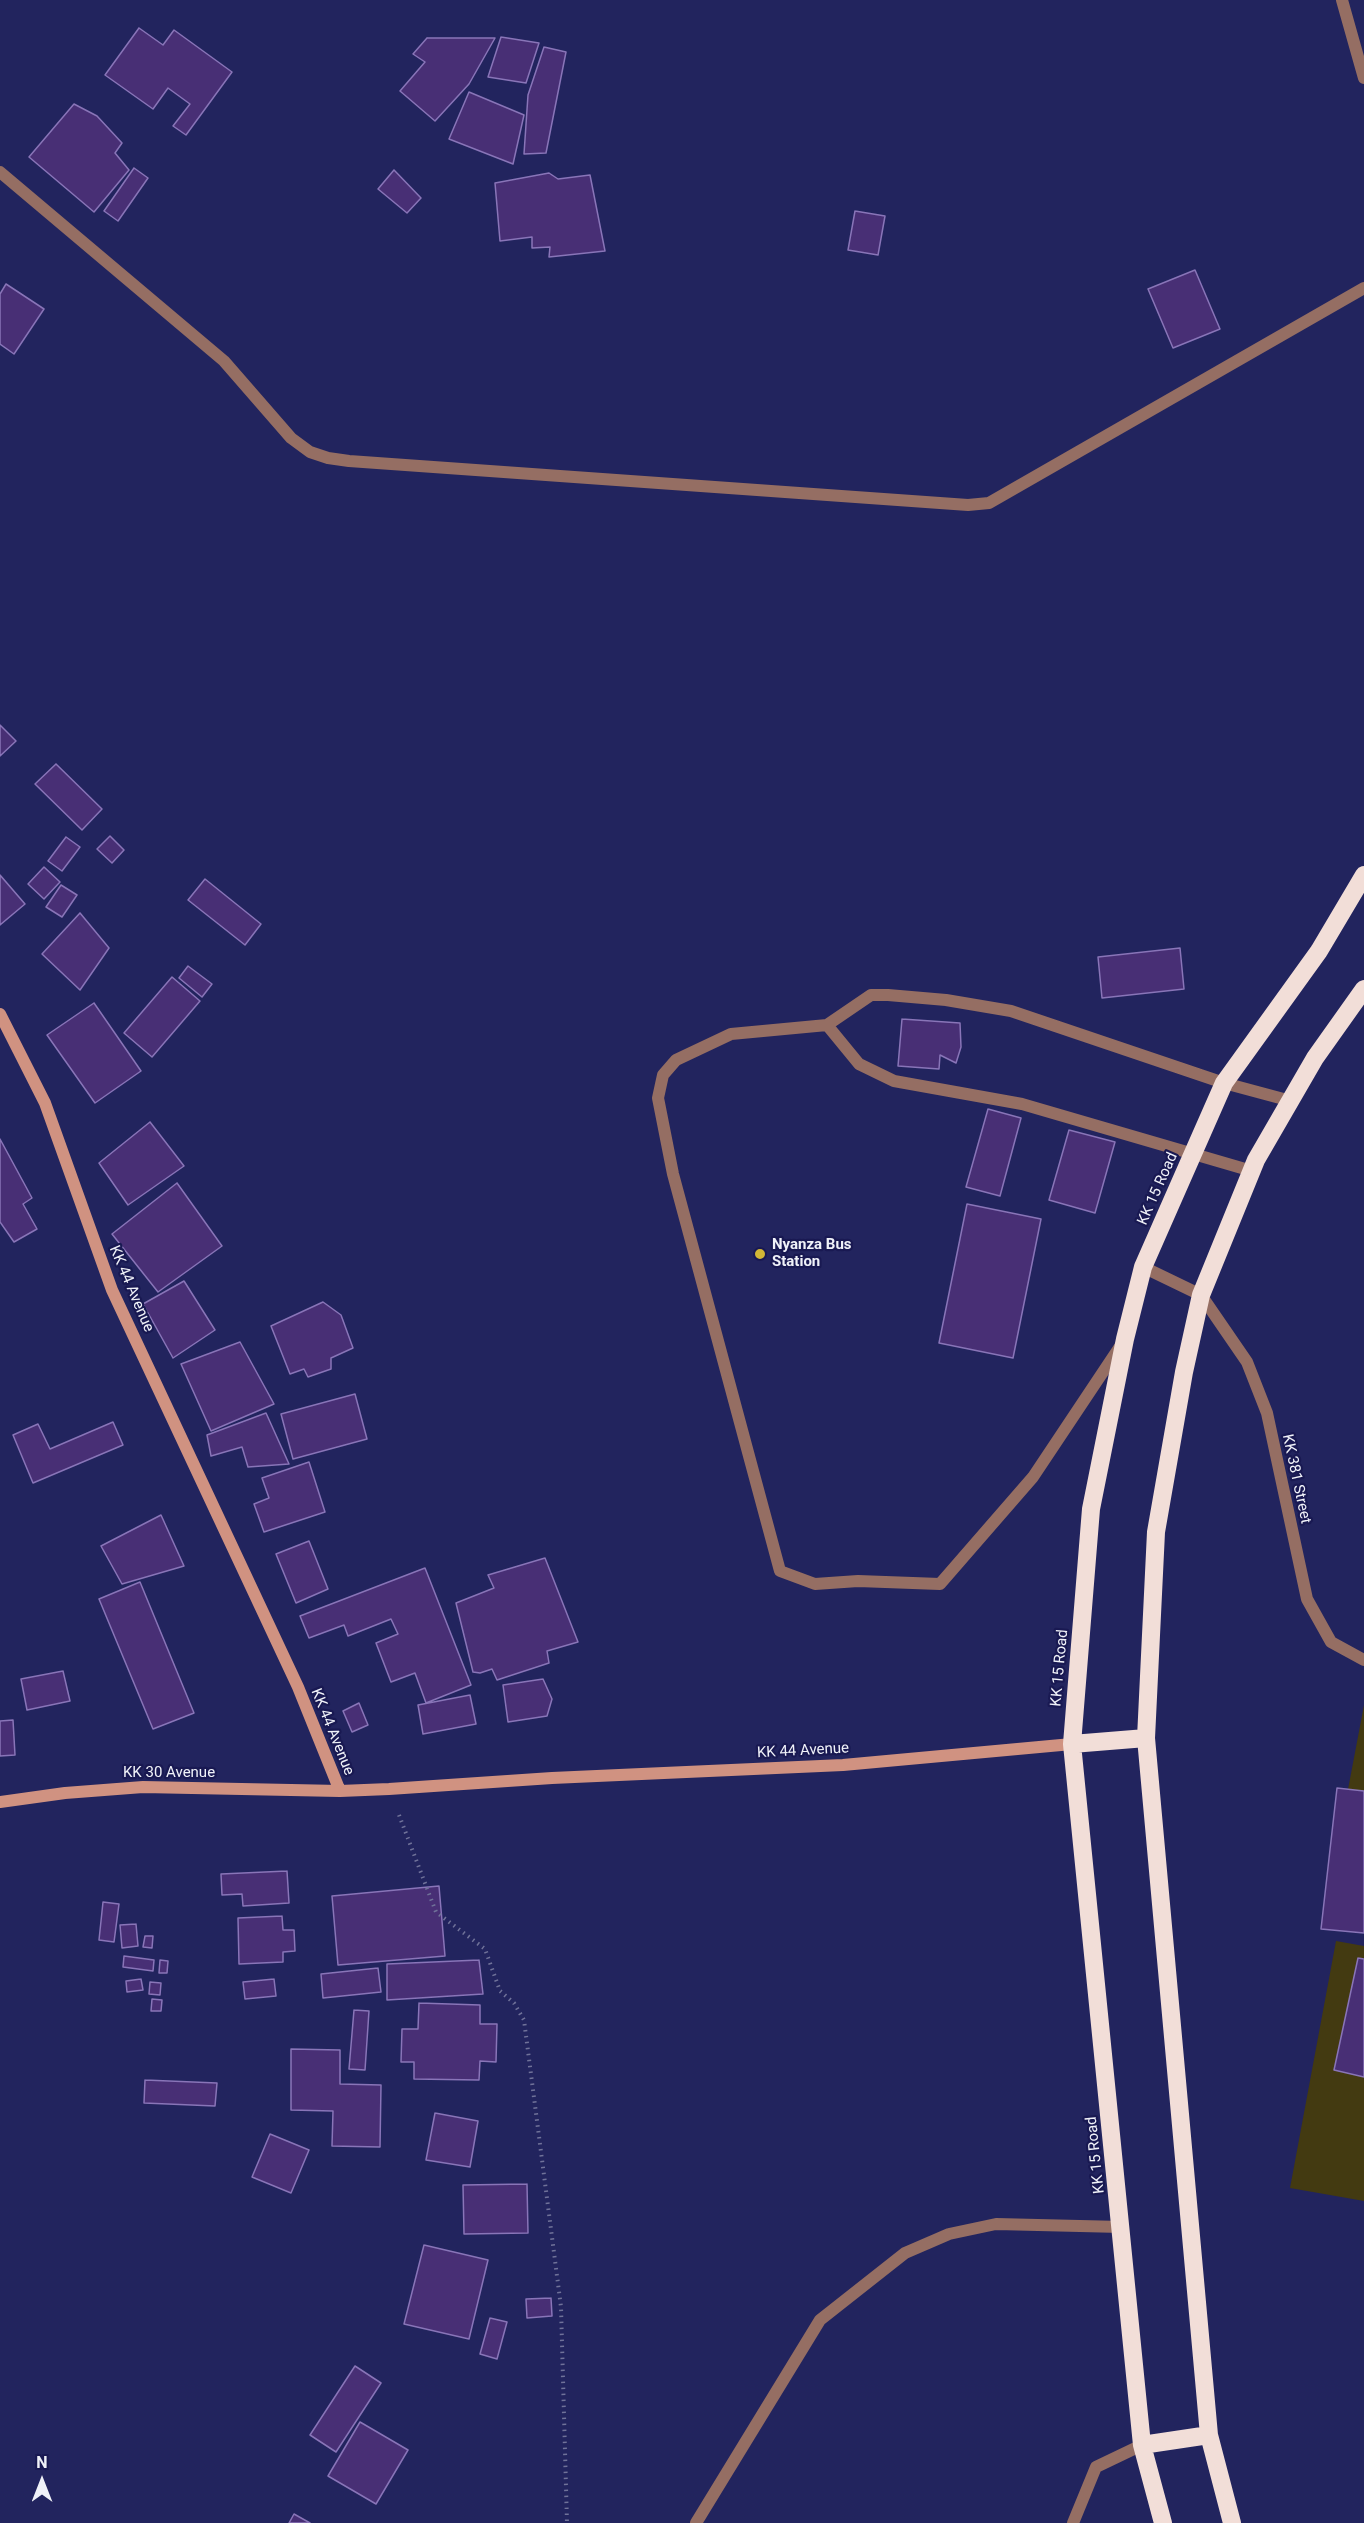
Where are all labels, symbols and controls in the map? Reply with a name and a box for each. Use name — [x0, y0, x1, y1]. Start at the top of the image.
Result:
street label: KK 15 Road — [1134, 1150, 1182, 1228]
place label: Nyanza Bus Station — [772, 1236, 852, 1271]
street label: KK 44 Avenue — [105, 1243, 157, 1335]
marker: Nyanza Bus Station — [753, 1247, 767, 1261]
street label: KK 381 Street — [1278, 1433, 1314, 1525]
street label: KK 15 Road — [1048, 1629, 1072, 1707]
street label: KK 44 Avenue — [306, 1686, 358, 1778]
street label: KK 44 Avenue — [757, 1740, 849, 1762]
street label: KK 30 Avenue — [123, 1764, 215, 1782]
street label: KK 15 Road — [1083, 2116, 1109, 2194]
north arrow — [12, 2451, 72, 2511]
text: N — [36, 2453, 48, 2472]

